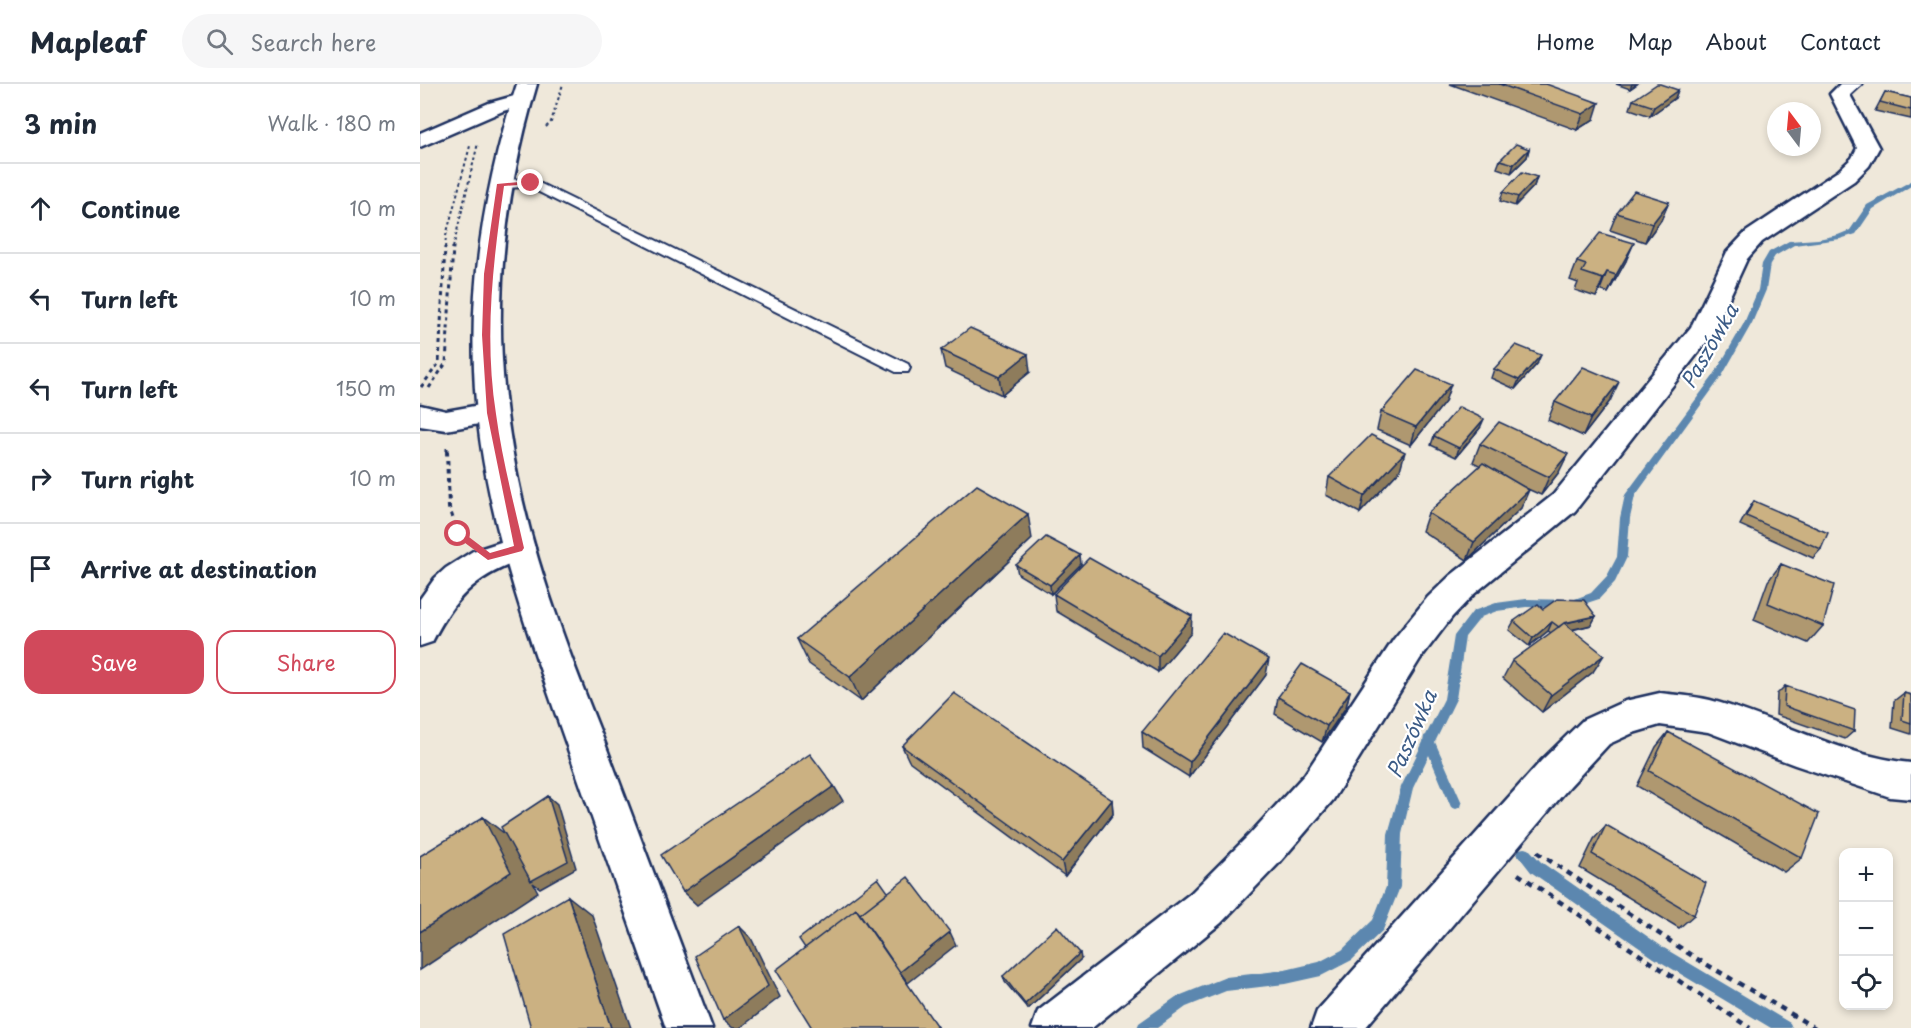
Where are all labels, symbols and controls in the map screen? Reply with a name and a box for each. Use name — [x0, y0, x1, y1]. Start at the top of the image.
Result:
search box — [182, 14, 602, 68]
text: Mapleaf — [30, 20, 146, 63]
icon: search — [203, 25, 236, 58]
text: Search here — [251, 25, 376, 58]
text: Home — [1536, 25, 1595, 57]
text: Map — [1628, 25, 1673, 57]
text: About — [1706, 25, 1767, 57]
text: Contact — [1800, 25, 1881, 57]
north arrow — [1767, 102, 1821, 156]
text: 3 min — [24, 104, 97, 143]
text: Walk · 180 m — [268, 108, 396, 138]
route end — [517, 169, 543, 195]
icon: ahead — [24, 192, 57, 225]
text: Continue — [81, 192, 180, 225]
text: 10 m — [349, 193, 396, 223]
icon: left — [24, 282, 57, 315]
text: Turn left — [81, 282, 178, 315]
text: 10 m — [349, 283, 396, 313]
water label: Paszówka — [1673, 297, 1746, 393]
icon: left — [24, 372, 57, 405]
text: Turn left — [81, 372, 178, 405]
text: 150 m — [336, 373, 396, 403]
icon: right — [24, 462, 57, 495]
text: Turn right — [81, 462, 194, 495]
text: 10 m — [349, 463, 396, 493]
route start — [444, 520, 470, 546]
icon: arrive — [24, 552, 57, 585]
text: Arrive at destination — [81, 552, 317, 585]
button: Save — [24, 630, 204, 694]
button: Share — [216, 630, 396, 694]
water label: Paszówka — [1378, 685, 1444, 782]
map controls — [1839, 848, 1893, 1010]
button: + — [1839, 848, 1893, 902]
button: − — [1839, 902, 1893, 956]
button: locate — [1839, 956, 1893, 1010]

